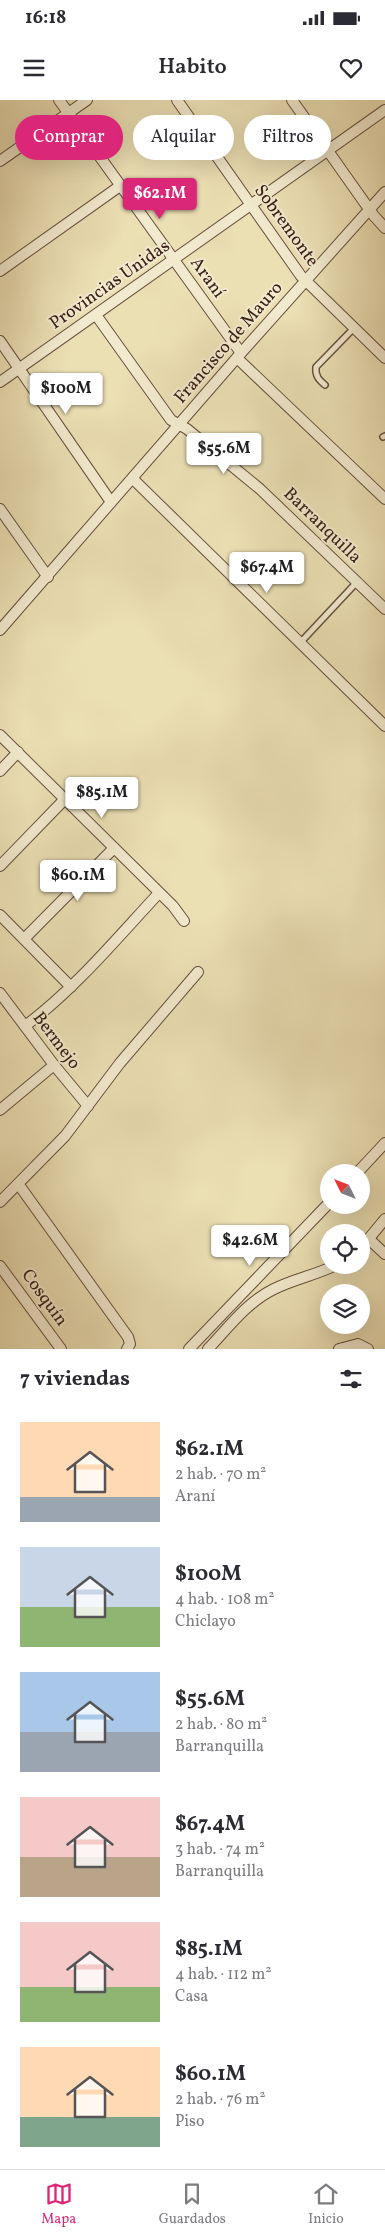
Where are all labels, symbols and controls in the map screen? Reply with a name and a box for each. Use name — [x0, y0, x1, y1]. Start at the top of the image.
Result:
text: 16:18 — [25, 5, 66, 31]
text: Habito — [158, 52, 227, 83]
icon: menu — [20, 54, 48, 82]
icon: heart — [337, 54, 365, 82]
chip: Comprar — [15, 115, 123, 160]
chip: Alquilar — [133, 115, 234, 160]
chip: Filtros — [244, 115, 331, 160]
pin: $62.1M — [119, 178, 201, 220]
street label: Sobremonte — [248, 180, 324, 272]
text: $62.1M — [134, 183, 186, 205]
street label: Provincias Unidas — [45, 234, 175, 336]
street label: Araní — [184, 252, 231, 304]
street label: Francisco de Mauro — [169, 277, 289, 409]
pin: $100M — [31, 372, 101, 415]
text: $100M — [41, 378, 91, 400]
pin: $55.6M — [183, 432, 265, 475]
text: $55.6M — [197, 438, 251, 460]
street label: Barranquilla — [277, 482, 367, 570]
pin: $67.4M — [226, 552, 308, 594]
text: $67.4M — [240, 557, 294, 579]
pin: $85.1M — [61, 776, 143, 819]
text: $85.1M — [76, 782, 128, 804]
pin: $60.1M — [37, 860, 119, 902]
text: $60.1M — [51, 865, 105, 887]
street label: Bermejo — [26, 1007, 86, 1075]
north arrow — [320, 1164, 370, 1214]
map controls — [320, 1164, 370, 1334]
pin: $42.6M — [209, 1224, 291, 1267]
button: locate — [320, 1224, 370, 1274]
text: $42.6M — [222, 1230, 278, 1252]
street label: Cosquín — [15, 1264, 73, 1332]
button: layers — [320, 1284, 370, 1334]
text: 7 viviendas — [20, 1365, 130, 1394]
icon: filters — [337, 1365, 365, 1393]
text: $62.1M — [175, 1435, 244, 1464]
icon: home — [60, 1442, 120, 1502]
text: 2 hab. · 70 m² — [175, 1464, 266, 1486]
text: Araní — [175, 1486, 215, 1508]
text: $100M — [175, 1560, 242, 1589]
icon: home — [60, 1567, 120, 1627]
text: 4 hab. · 108 m² — [175, 1589, 274, 1611]
text: Chiclayo — [175, 1611, 236, 1633]
text: $55.6M — [175, 1685, 245, 1714]
icon: home — [60, 1692, 120, 1752]
text: 2 hab. · 80 m² — [175, 1714, 267, 1736]
text: Barranquilla — [175, 1736, 264, 1758]
text: $67.4M — [175, 1810, 245, 1839]
icon: home — [60, 1817, 120, 1877]
text: 3 hab. · 74 m² — [175, 1839, 265, 1861]
text: Barranquilla — [175, 1861, 264, 1883]
text: $85.1M — [175, 1935, 243, 1964]
icon: home — [60, 1942, 120, 2002]
text: 4 hab. · 112 m² — [175, 1964, 271, 1986]
text: Casa — [175, 1986, 208, 2008]
text: $60.1M — [175, 2060, 246, 2089]
icon: home — [60, 2067, 120, 2127]
text: 2 hab. · 76 m² — [175, 2089, 265, 2111]
text: Piso — [175, 2111, 204, 2133]
tab: Mapa — [41, 2180, 76, 2229]
tab: Guardados — [159, 2180, 226, 2229]
tab: Inicio — [308, 2180, 344, 2229]

